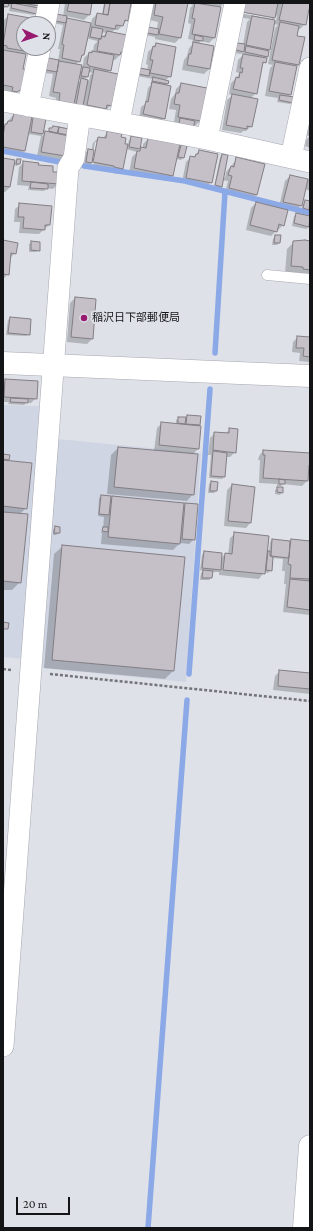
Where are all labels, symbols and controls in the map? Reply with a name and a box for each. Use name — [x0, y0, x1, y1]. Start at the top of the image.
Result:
north arrow — [16, 16, 56, 56]
text: N — [41, 33, 53, 41]
place label: 稲沢日下部郵便局 — [92, 311, 180, 325]
marker: 稲沢日下部郵便局 — [79, 313, 89, 323]
scale bar — [18, 1189, 72, 1215]
text: 20 m — [23, 1197, 47, 1211]

